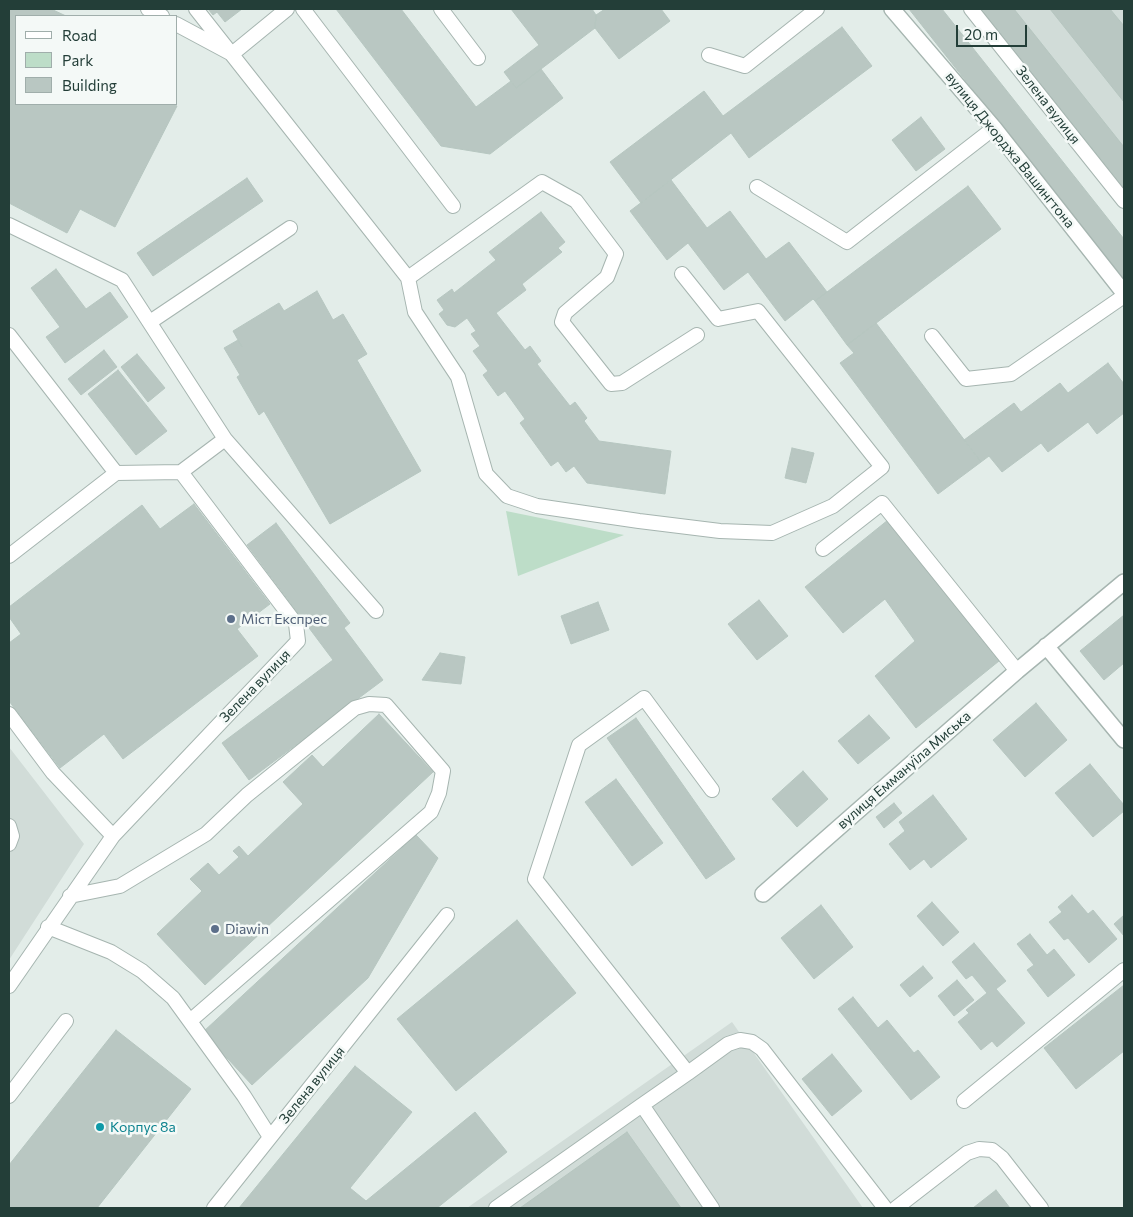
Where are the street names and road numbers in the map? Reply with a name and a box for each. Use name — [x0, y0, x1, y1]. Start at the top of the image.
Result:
street label: Зелена вулиця — [1012, 63, 1084, 147]
street label: вулиця Джорджа Вашингтона — [942, 68, 1078, 232]
street label: Зелена вулиця — [216, 646, 294, 726]
street label: вулиця Еммануїла Миська — [834, 708, 974, 832]
street label: Зелена вулиця — [276, 1043, 348, 1127]

